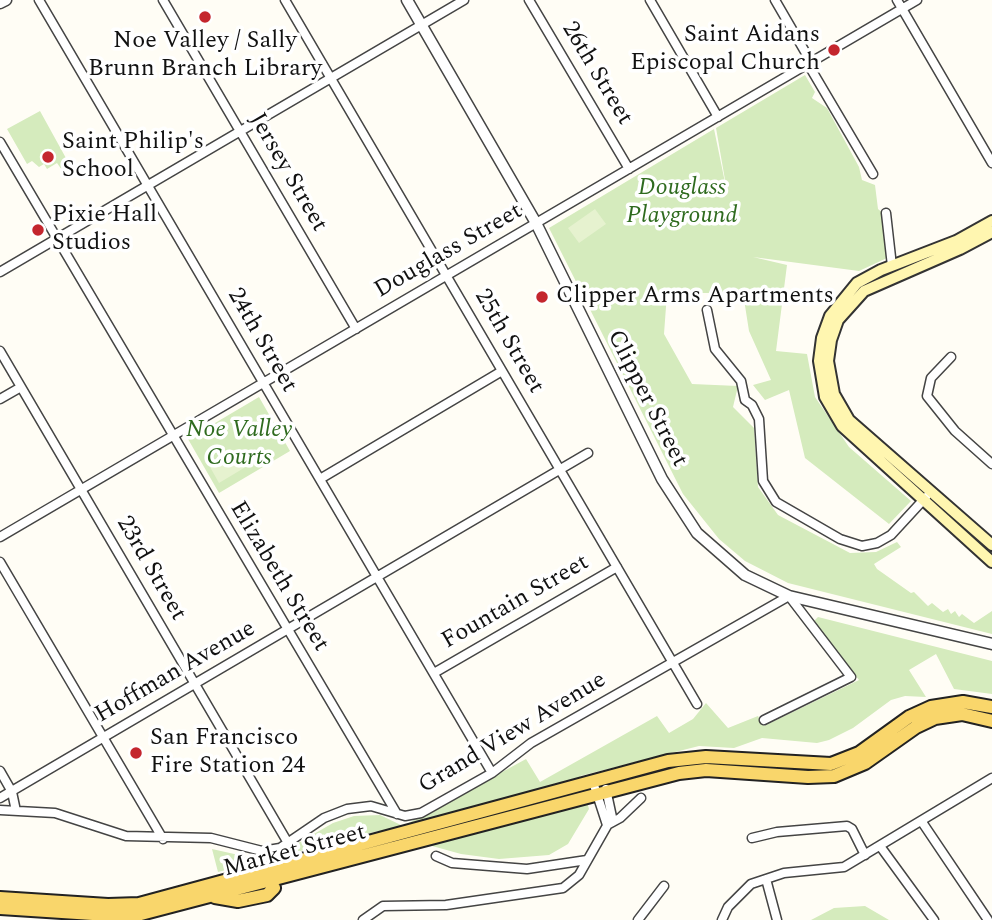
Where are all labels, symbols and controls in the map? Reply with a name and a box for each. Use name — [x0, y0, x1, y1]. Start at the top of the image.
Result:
marker: Noe Valley / Sally Brunn Branch Library — [197, 9, 213, 25]
street label: 26th Street — [554, 17, 638, 131]
place label: Saint Aidans Episcopal Church — [630, 22, 820, 78]
place label: Noe Valley / Sally Brunn Branch Library — [88, 28, 322, 84]
marker: Saint Aidans Episcopal Church — [826, 42, 842, 58]
street label: Jersey Street — [241, 108, 333, 238]
place label: Saint Philip's School — [62, 129, 204, 185]
marker: Saint Philip's School — [40, 149, 56, 165]
park label: Douglass Playground — [626, 175, 738, 231]
street label: Douglass Street — [370, 198, 528, 306]
place label: Pixie Hall Studios — [52, 202, 157, 258]
marker: Pixie Hall Studios — [30, 222, 46, 238]
place label: Clipper Arms Apartments — [556, 283, 834, 311]
street label: 24th Street — [220, 284, 302, 398]
street label: 25th Street — [467, 285, 549, 399]
marker: Clipper Arms Apartments — [534, 289, 550, 305]
street label: Clipper Street — [599, 326, 693, 472]
park label: Noe Valley Courts — [186, 417, 292, 473]
street label: Elizabeth Street — [222, 497, 334, 657]
street label: 23rd Street — [109, 512, 191, 626]
street label: Fountain Street — [437, 549, 595, 657]
street label: Hoffman Avenue — [91, 615, 261, 731]
street label: Grand View Avenue — [414, 667, 612, 801]
place label: San Francisco Fire Station 24 — [150, 725, 305, 781]
marker: San Francisco Fire Station 24 — [128, 745, 144, 761]
street label: Market Street — [221, 819, 369, 885]

